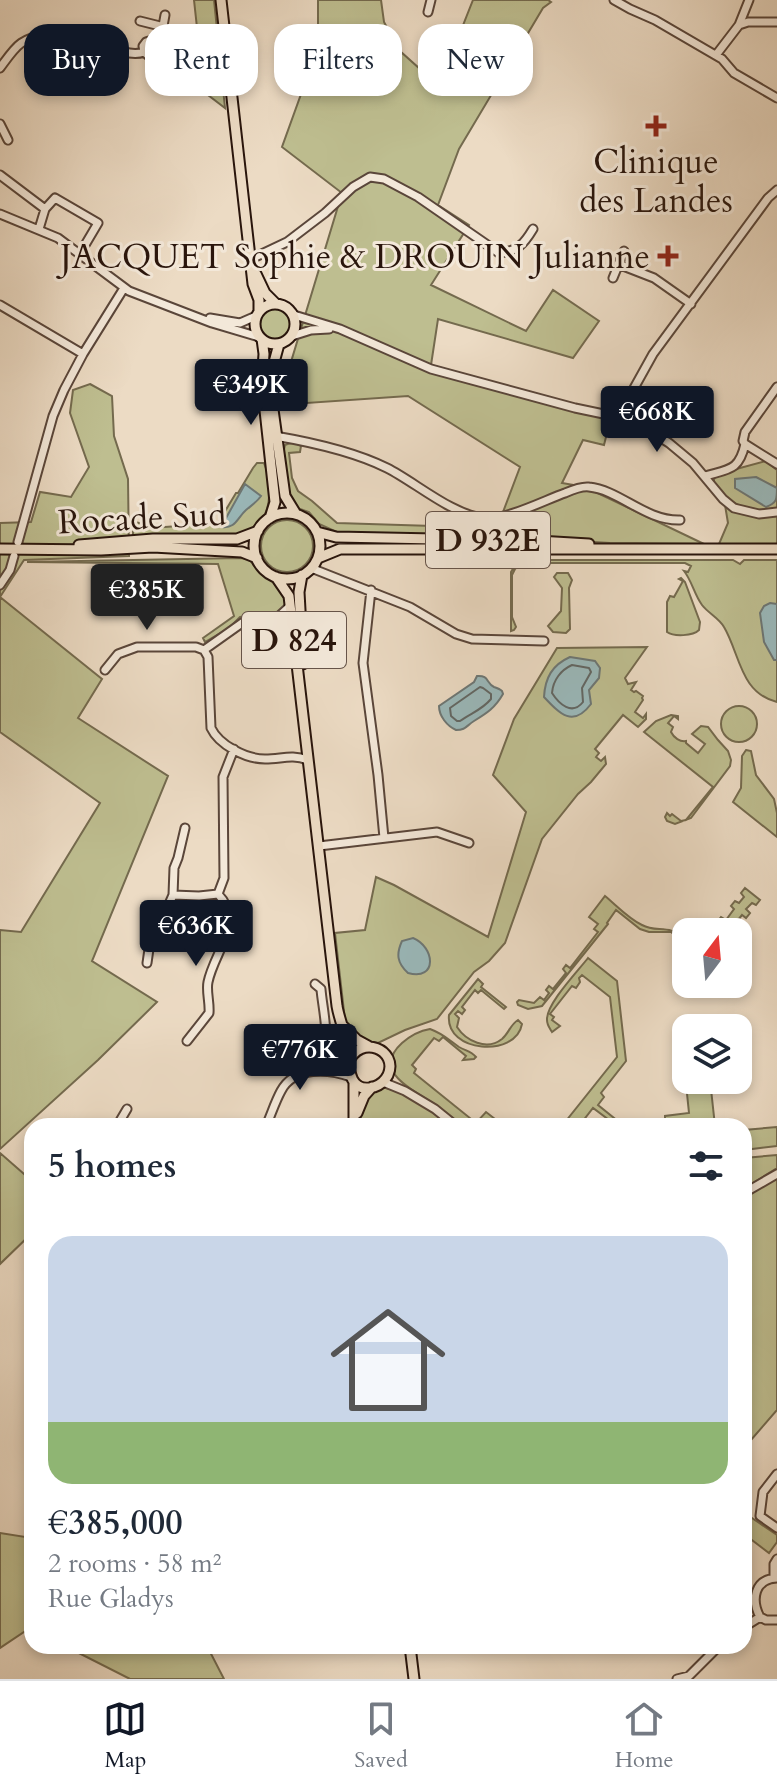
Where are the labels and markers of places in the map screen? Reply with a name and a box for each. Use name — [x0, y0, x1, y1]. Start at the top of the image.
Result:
marker: Clinique des Landes — [645, 115, 667, 137]
place label: Clinique des Landes — [579, 139, 733, 224]
place label: JACQUET Sophie & DROUIN Julianne — [55, 234, 650, 280]
marker: JACQUET Sophie & DROUIN Julianne — [657, 245, 679, 267]
pin: €349K — [195, 359, 307, 427]
pin: €668K — [601, 386, 713, 454]
pin: €385K — [91, 564, 203, 632]
pin: €636K — [140, 900, 252, 968]
pin: €776K — [244, 1024, 356, 1092]

